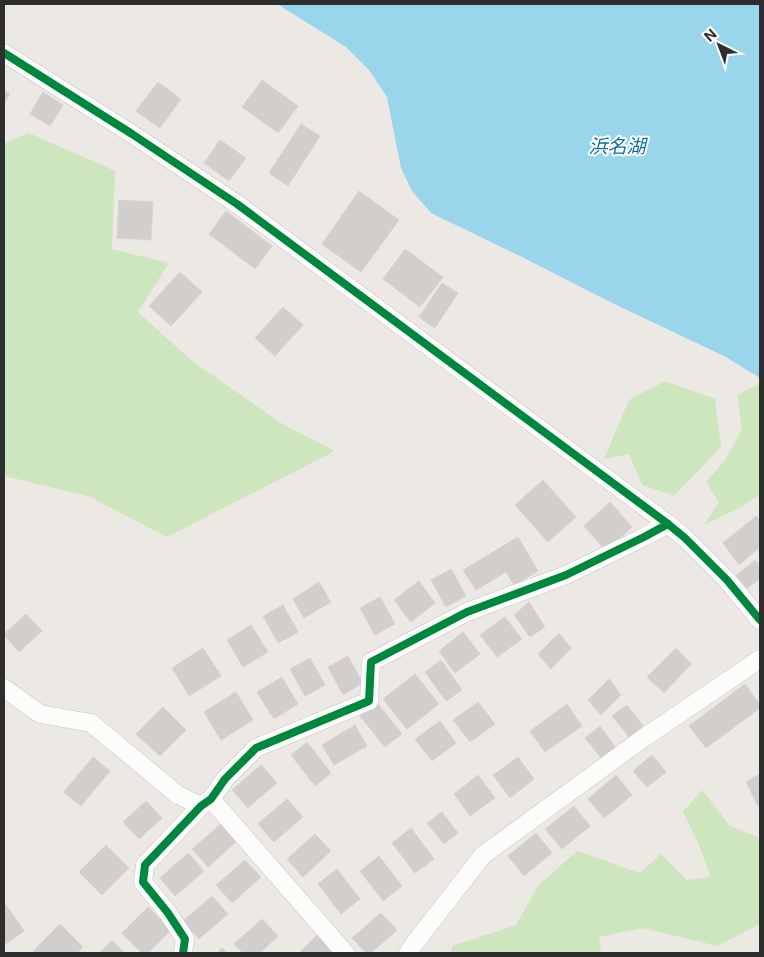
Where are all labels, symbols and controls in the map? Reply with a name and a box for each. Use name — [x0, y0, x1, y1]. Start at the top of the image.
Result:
north arrow — [694, 20, 744, 70]
text: N — [700, 25, 720, 45]
water label: 浜名湖 — [588, 135, 648, 158]

